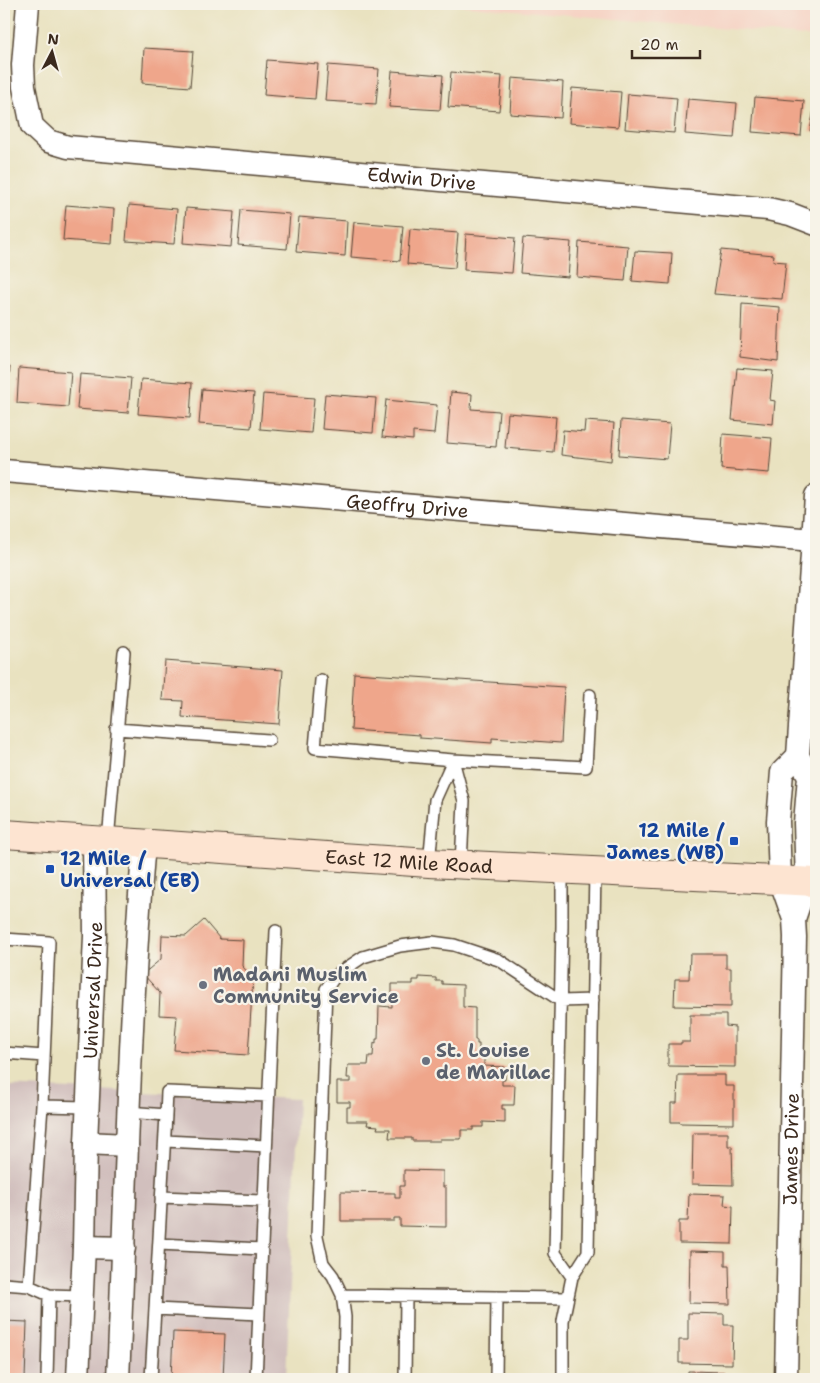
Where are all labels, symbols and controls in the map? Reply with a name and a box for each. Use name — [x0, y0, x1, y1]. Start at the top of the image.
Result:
north arrow — [28, 28, 78, 78]
scale bar — [632, 28, 700, 60]
text: N — [47, 30, 60, 49]
text: 20 m — [640, 35, 679, 55]
street label: Edwin Drive — [366, 161, 477, 196]
street label: Geoffry Drive — [345, 488, 470, 523]
place label: 12 Mile / James (WB) — [606, 818, 725, 865]
marker: 12 Mile / James (WB) — [728, 835, 740, 847]
street label: East 12 Mile Road — [324, 843, 494, 879]
place label: 12 Mile / Universal (EB) — [60, 846, 200, 893]
marker: 12 Mile / Universal (EB) — [44, 863, 56, 875]
street label: Universal Drive — [77, 921, 108, 1060]
place label: Madani Muslim Community Service — [213, 962, 399, 1009]
marker: Madani Muslim Community Service — [197, 979, 209, 991]
place label: St. Louise de Marillac — [436, 1038, 551, 1085]
marker: St. Louise de Marillac — [420, 1055, 432, 1067]
street label: James Drive — [777, 1093, 804, 1205]

